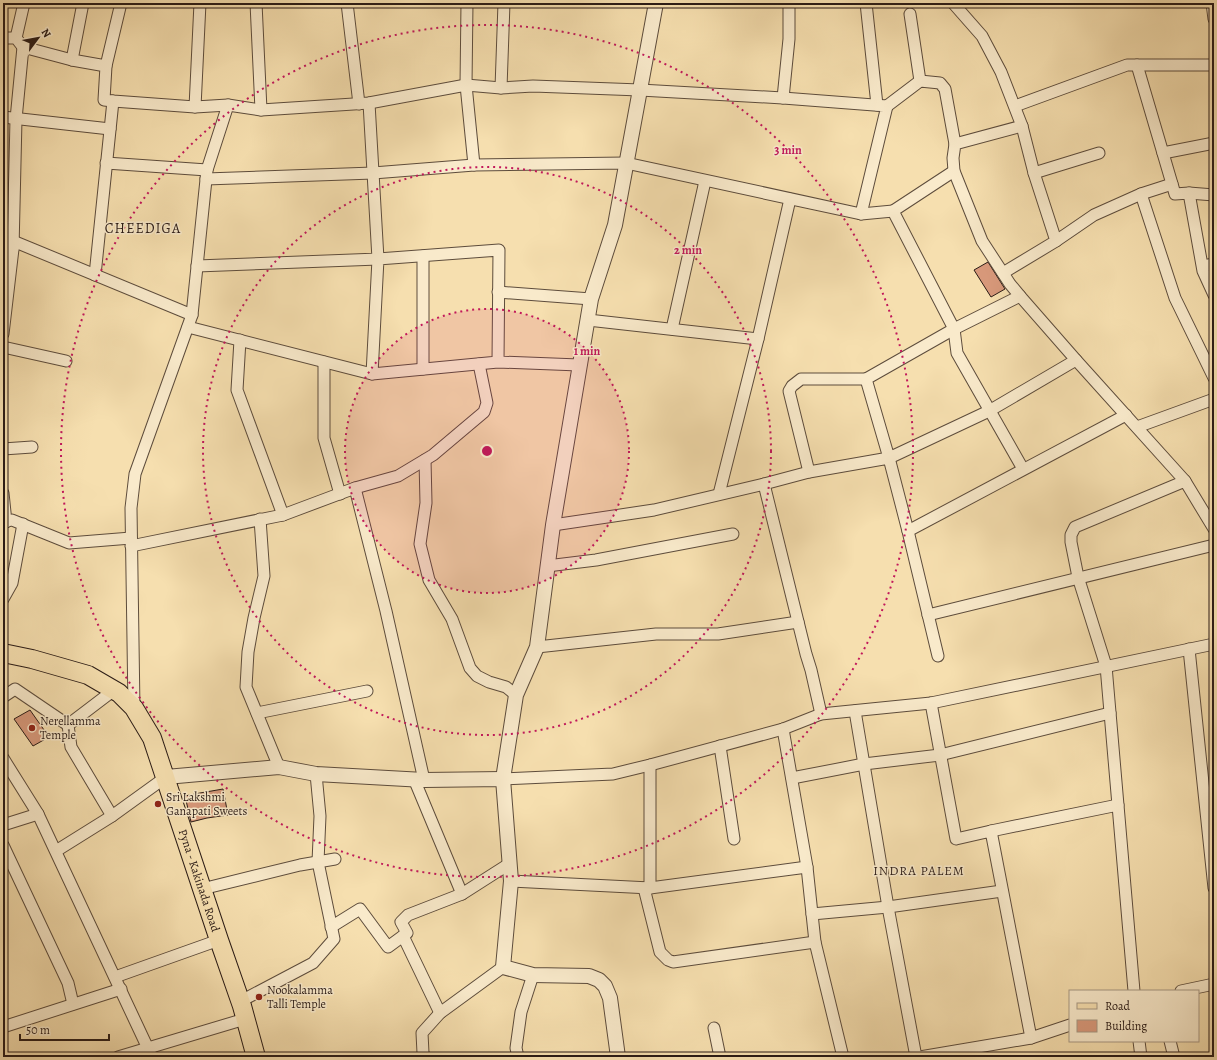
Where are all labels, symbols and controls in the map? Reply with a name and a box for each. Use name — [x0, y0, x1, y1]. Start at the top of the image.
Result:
north arrow — [18, 18, 58, 58]
text: N — [38, 26, 55, 40]
text: 3 min — [774, 142, 802, 158]
district label: CHEEDIGA — [105, 219, 181, 238]
text: 2 min — [674, 242, 702, 258]
text: 1 min — [574, 343, 601, 359]
centre of rings — [480, 444, 494, 458]
place label: Nerellamma Temple — [40, 713, 101, 743]
marker: Nerellamma Temple — [27, 723, 37, 733]
place label: Sri Lakshmi Ganapati Sweets — [166, 789, 247, 819]
marker: Sri Lakshmi Ganapati Sweets — [153, 799, 163, 809]
street label: Pyna - Kakinada Road — [175, 827, 224, 934]
district label: INDRA PALEM — [873, 862, 965, 879]
place label: Nookalamma Talli Temple — [267, 982, 333, 1012]
legend — [1069, 990, 1199, 1042]
marker: Nookalamma Talli Temple — [254, 992, 264, 1002]
text: Road — [1105, 998, 1131, 1014]
scale bar — [20, 1016, 109, 1042]
text: Building — [1105, 1018, 1147, 1034]
text: 50 m — [26, 1022, 50, 1038]

